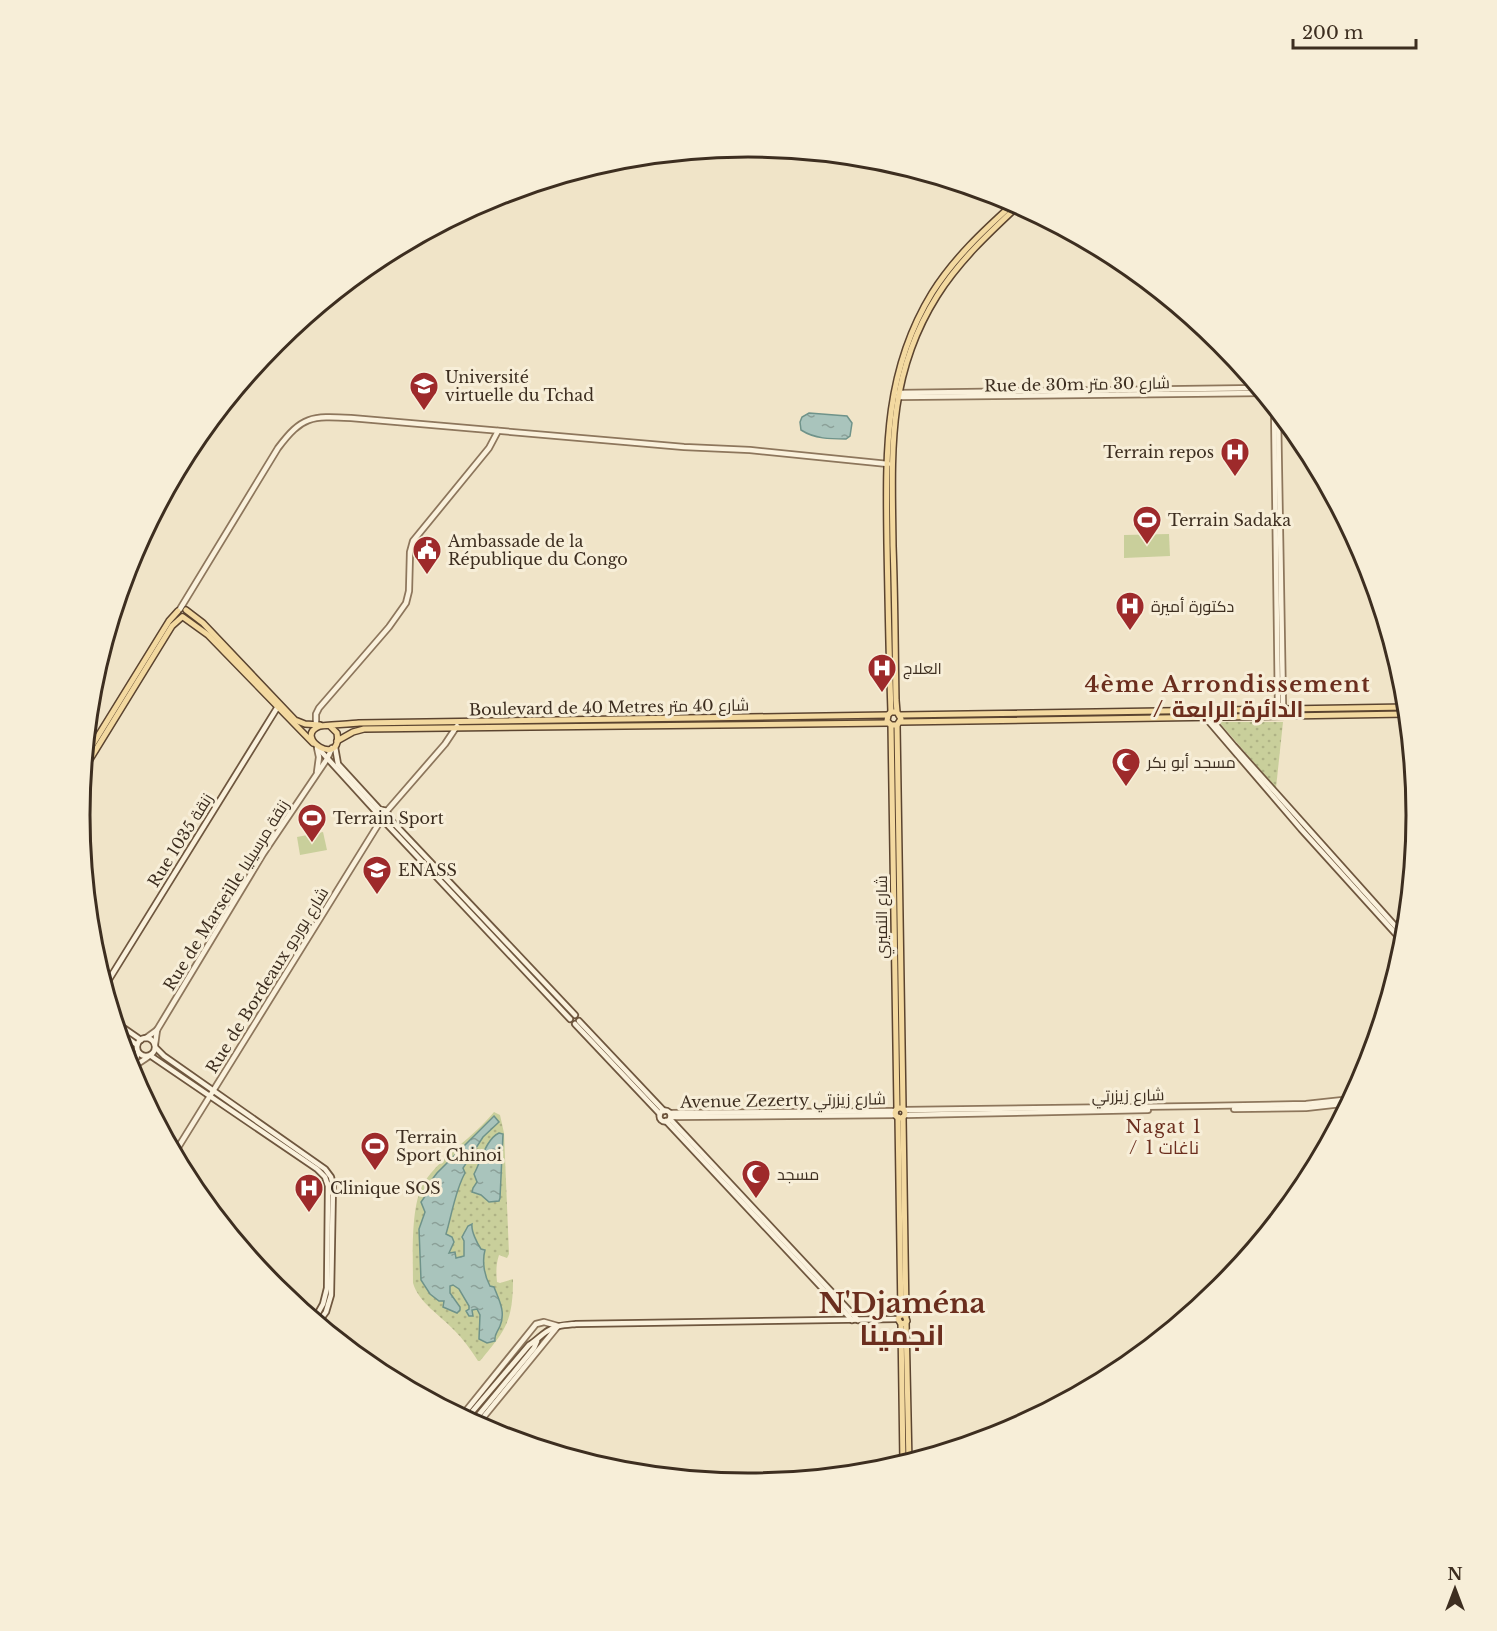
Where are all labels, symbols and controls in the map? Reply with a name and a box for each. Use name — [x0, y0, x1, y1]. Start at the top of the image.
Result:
scale bar — [1293, 12, 1416, 50]
text: 200 m — [1302, 22, 1363, 44]
place label: Université virtuelle du Tchad — [445, 367, 594, 405]
school or university icon: Université virtuelle du Tchad — [408, 370, 440, 412]
street label: Rue de 30m شارع 30 متر — [984, 372, 1170, 398]
hospital icon: Terrain repos — [1219, 436, 1251, 478]
place label: Terrain repos — [1103, 442, 1214, 462]
sports icon: Terrain Sadaka — [1131, 504, 1163, 546]
place label: Terrain Sadaka — [1168, 510, 1291, 530]
place label: Ambassade de la République du Congo — [447, 531, 628, 569]
public building icon: Ambassade de la République du Congo — [411, 534, 443, 576]
hospital icon: دكتورة أميرة — [1114, 590, 1146, 632]
place label: دكتورة أميرة — [1151, 596, 1234, 616]
hospital icon: العلاج — [866, 652, 898, 694]
place label: العلاج — [903, 658, 942, 680]
district label: 4ème Arrondissement / الدائرة الرابعة — [1085, 671, 1371, 723]
street label: Boulevard de 40 Metres شارع 40 متر — [469, 695, 749, 721]
mosque icon: مسجد أبو بكر — [1110, 746, 1142, 788]
place label: مسجد أبو بكر — [1146, 752, 1236, 772]
street label: Rue 1035 زنقة — [143, 789, 217, 891]
street label: Rue de Marseille زنقة مرسيليا — [159, 796, 293, 994]
sports icon: Terrain Sport — [296, 802, 328, 844]
place label: Terrain Sport — [333, 808, 444, 828]
school or university icon: ENASS — [361, 854, 393, 896]
place label: ENASS — [398, 860, 457, 880]
street label: شارع النميري — [871, 875, 895, 959]
street label: Rue de Bordeaux شارع بوردو — [201, 883, 334, 1078]
street label: شارع زيزرتي — [1091, 1084, 1165, 1110]
street label: Avenue Zezerty شارع زيزرتي — [679, 1088, 886, 1116]
district label: Nagat 1 / ناغات 1 — [1126, 1116, 1202, 1159]
place label: Terrain Sport Chinoi — [396, 1127, 503, 1165]
sports icon: Terrain Sport Chinoi — [359, 1130, 391, 1172]
mosque icon: مسجد — [740, 1158, 772, 1200]
place label: مسجد — [777, 1164, 819, 1184]
hospital icon: Clinique SOS — [293, 1172, 325, 1214]
place label: Clinique SOS — [330, 1178, 441, 1198]
district label: N'Djaména انجمينا — [818, 1286, 986, 1353]
north arrow — [1425, 1559, 1485, 1619]
text: N — [1447, 1564, 1463, 1584]

